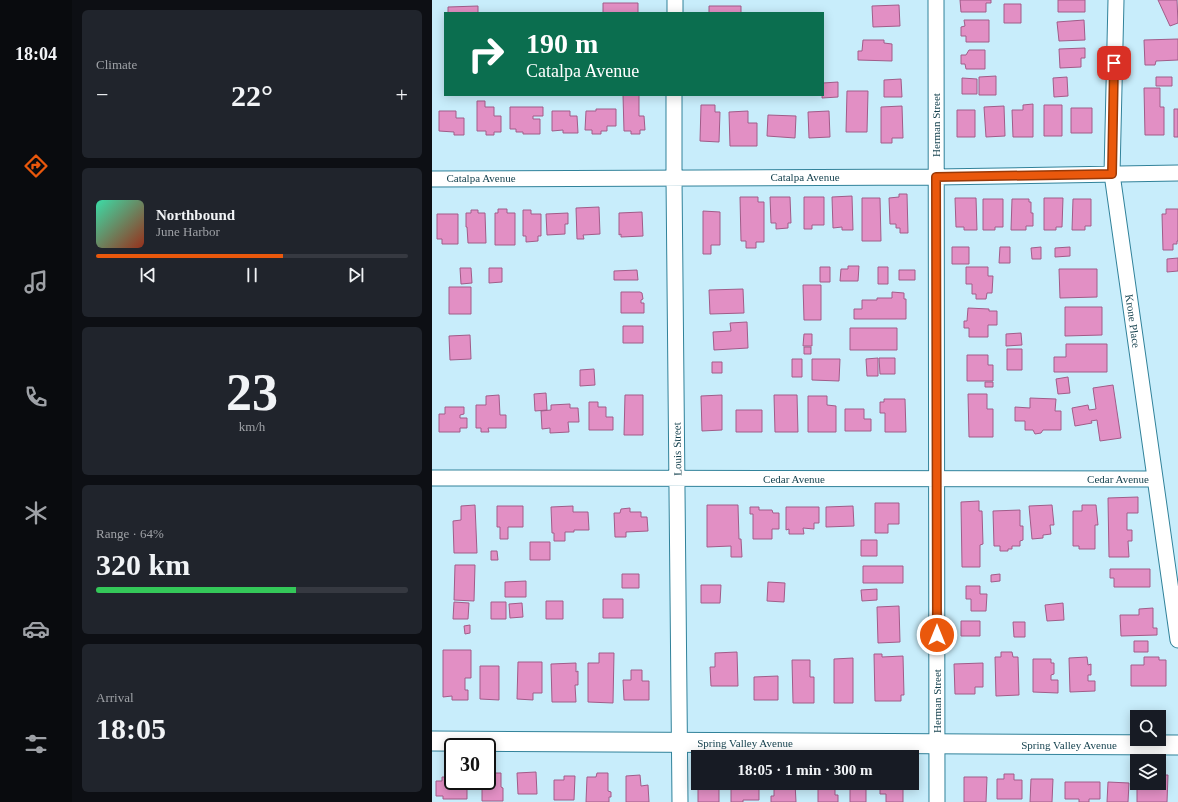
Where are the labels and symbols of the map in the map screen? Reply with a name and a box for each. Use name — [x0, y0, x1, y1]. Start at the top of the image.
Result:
pin — [1097, 46, 1131, 80]
street label: Herman Street — [930, 93, 942, 157]
street label: Catalpa Avenue — [770, 171, 840, 183]
street label: Catalpa Avenue — [446, 172, 516, 184]
street label: Krone Place — [1123, 293, 1143, 349]
street label: Louis Street — [671, 422, 683, 476]
street label: Cedar Avenue — [763, 473, 825, 485]
street label: Cedar Avenue — [1087, 473, 1149, 485]
position arrow — [916, 614, 958, 656]
street label: Herman Street — [931, 669, 943, 733]
street label: Spring Valley Avenue — [697, 737, 793, 749]
speed limit sign: 30 — [444, 738, 496, 790]
street label: Spring Valley Avenue — [1021, 739, 1117, 751]

